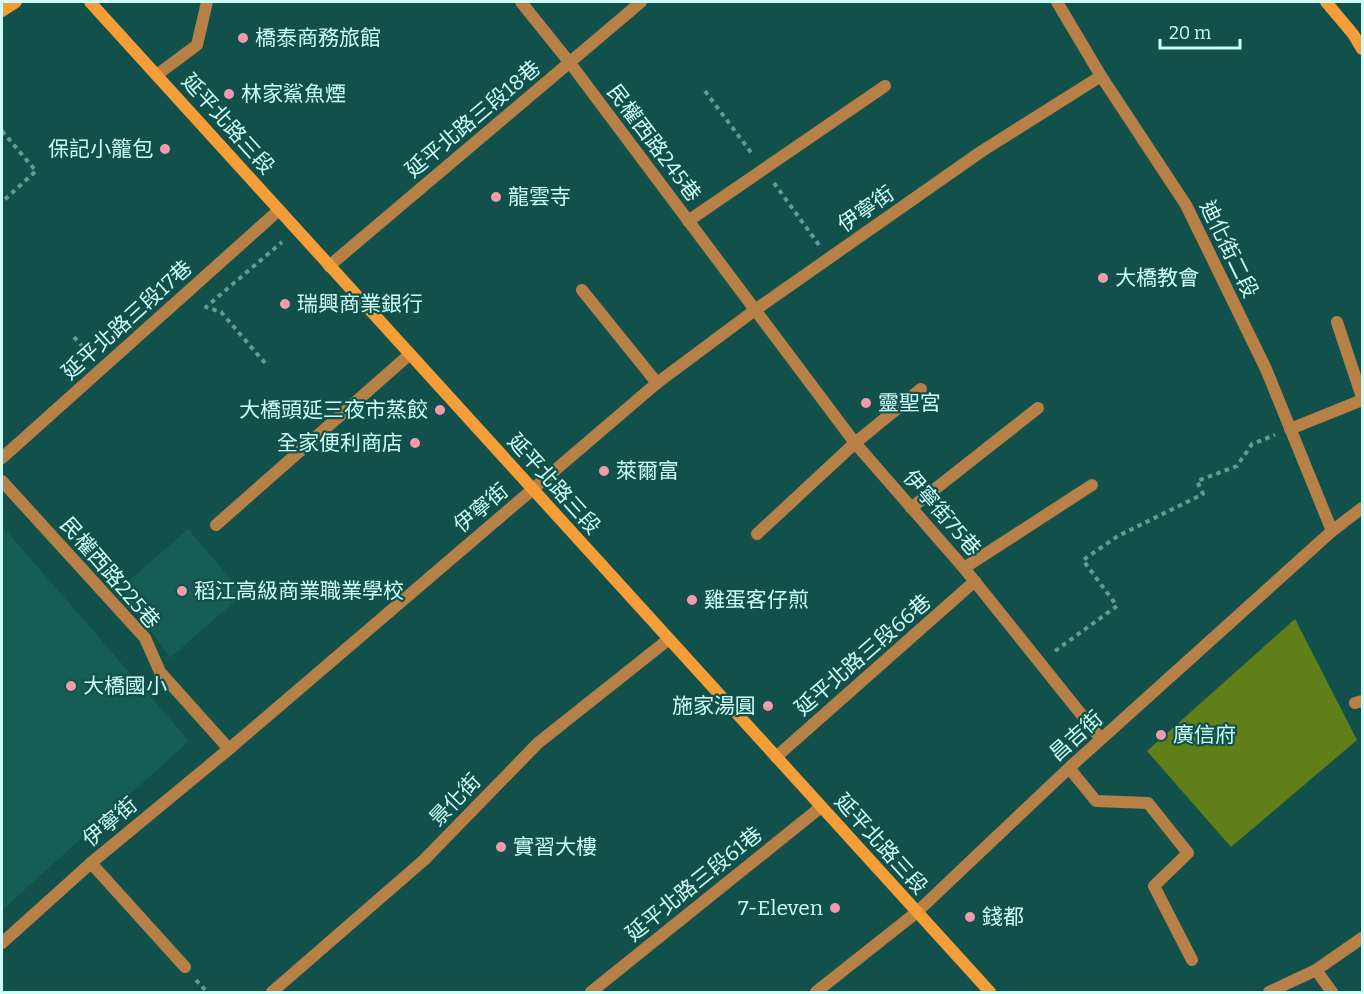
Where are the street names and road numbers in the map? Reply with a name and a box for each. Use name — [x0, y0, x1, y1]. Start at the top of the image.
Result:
street label: 延平北路三段18巷 — [400, 55, 546, 183]
street label: 延平北路三段 — [176, 68, 280, 180]
street label: 民權西路245巷 — [602, 79, 706, 207]
street label: 伊寧街 — [833, 180, 899, 238]
street label: 迪化街二段 — [1194, 196, 1264, 302]
street label: 延平北路三段17巷 — [57, 255, 197, 385]
street label: 延平北路三段 — [502, 428, 606, 540]
street label: 伊寧街75巷 — [898, 465, 986, 561]
street label: 伊寧街 — [449, 478, 513, 538]
street label: 民權西路225巷 — [55, 512, 165, 634]
street label: 延平北路三段66巷 — [790, 589, 936, 721]
street label: 昌吉街 — [1044, 705, 1108, 767]
street label: 景化街 — [424, 768, 486, 832]
street label: 延平北路三段 — [829, 788, 933, 900]
street label: 伊寧街 — [78, 792, 142, 852]
street label: 延平北路三段61巷 — [621, 821, 767, 947]

